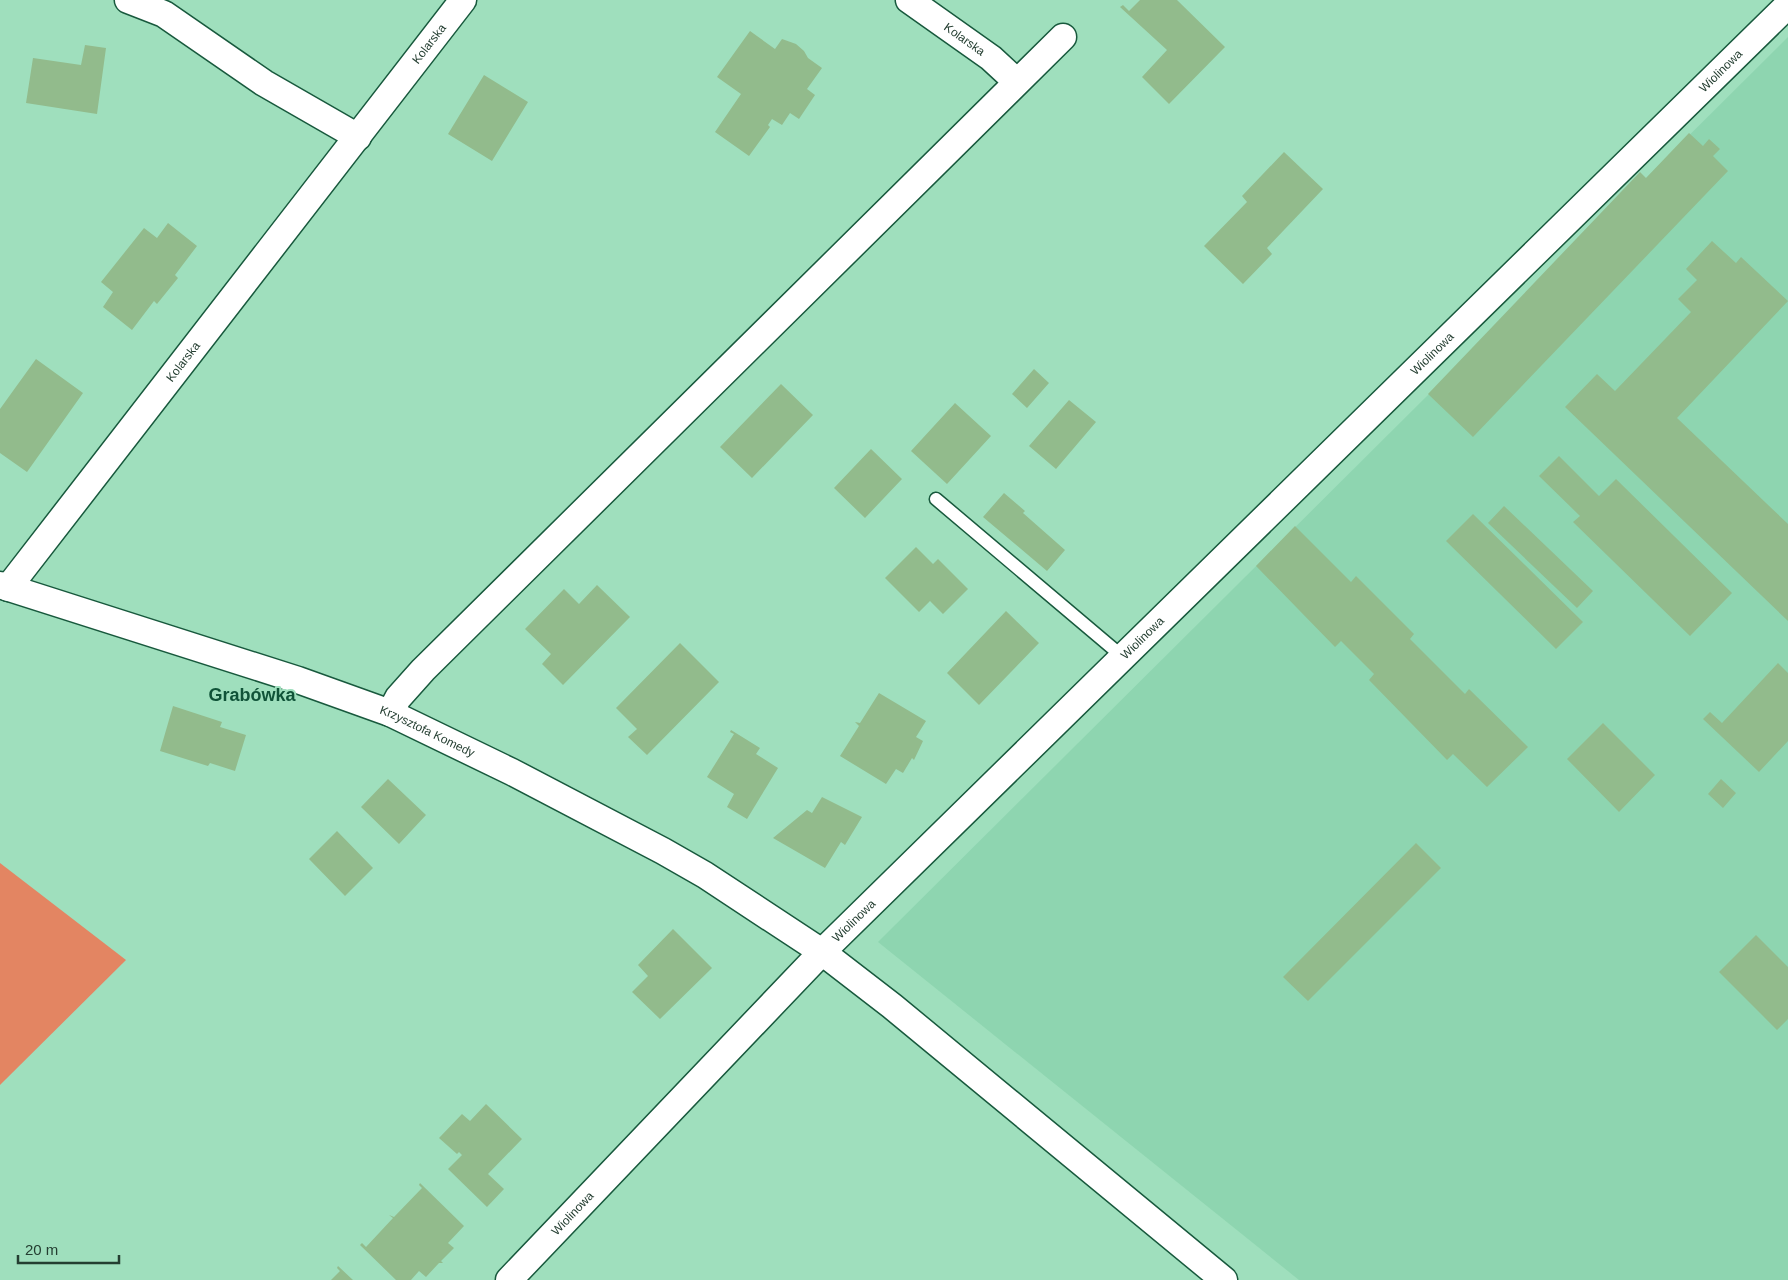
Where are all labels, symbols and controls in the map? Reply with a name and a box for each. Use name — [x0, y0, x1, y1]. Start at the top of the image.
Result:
street label: Kolarska — [941, 20, 988, 59]
street label: Kolarska — [409, 21, 449, 67]
street label: Wiolinowa — [1696, 47, 1745, 95]
street label: Wiolinowa — [1408, 329, 1457, 378]
street label: Kolarska — [163, 339, 203, 385]
street label: Wiolinowa — [1118, 614, 1167, 662]
district label: Grabówka — [208, 685, 297, 705]
street label: Krzysztofa Komedy — [378, 703, 477, 760]
street label: Wiolinowa — [829, 896, 879, 945]
street label: Wiolinowa — [549, 1189, 597, 1238]
scale bar — [18, 1232, 119, 1264]
text: 20 m — [25, 1241, 58, 1258]

